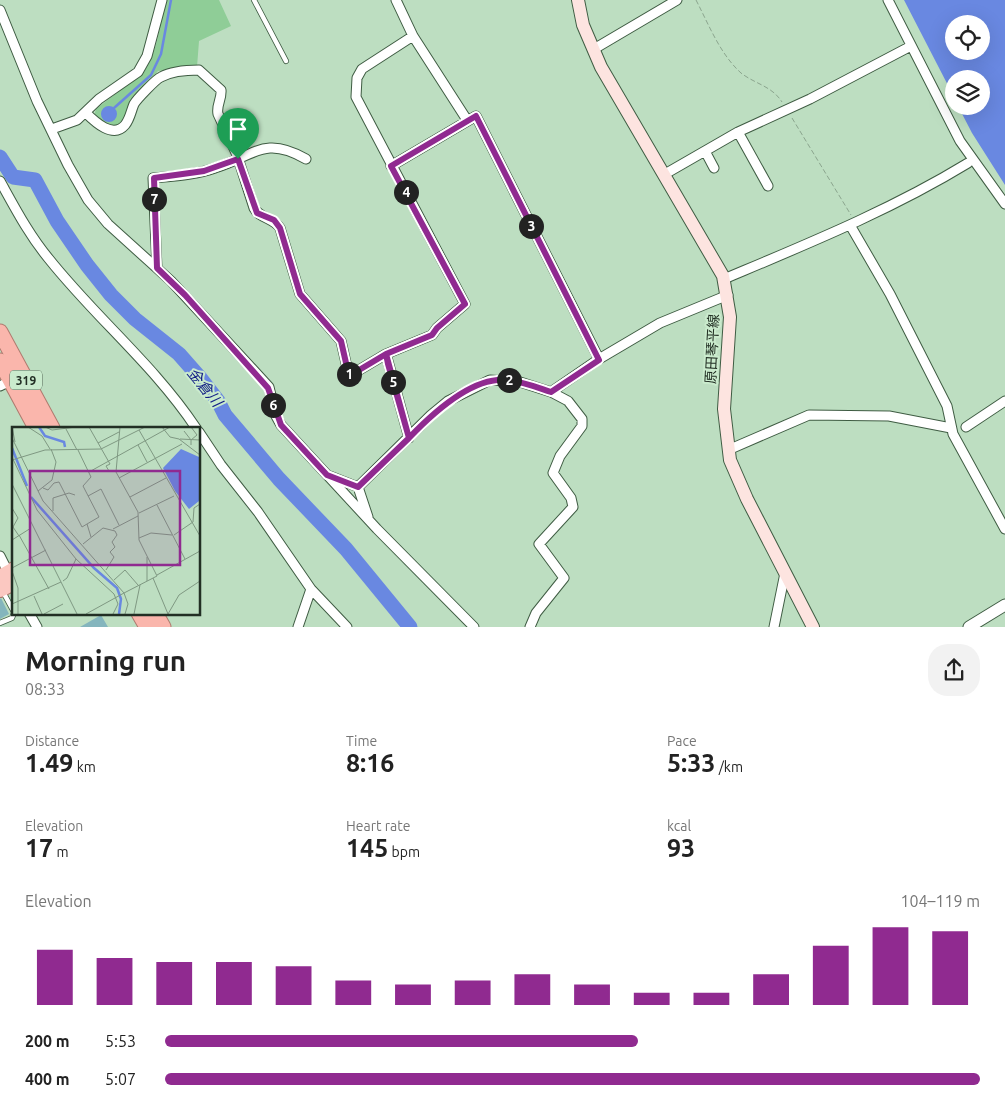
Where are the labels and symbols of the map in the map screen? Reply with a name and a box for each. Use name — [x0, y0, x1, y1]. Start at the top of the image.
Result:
pin — [217, 108, 259, 159]
pin: 4 — [394, 180, 418, 204]
pin: 7 — [142, 186, 166, 212]
pin: 3 — [518, 214, 544, 238]
street label: 原田琴平線 — [702, 314, 722, 384]
pin: 1 — [336, 362, 362, 386]
water label: 金倉川 — [184, 364, 227, 411]
pin: 2 — [496, 368, 522, 392]
road number: 319 — [10, 370, 42, 390]
pin: 5 — [380, 370, 406, 394]
pin: 6 — [260, 392, 286, 418]
inset map — [12, 427, 200, 614]

